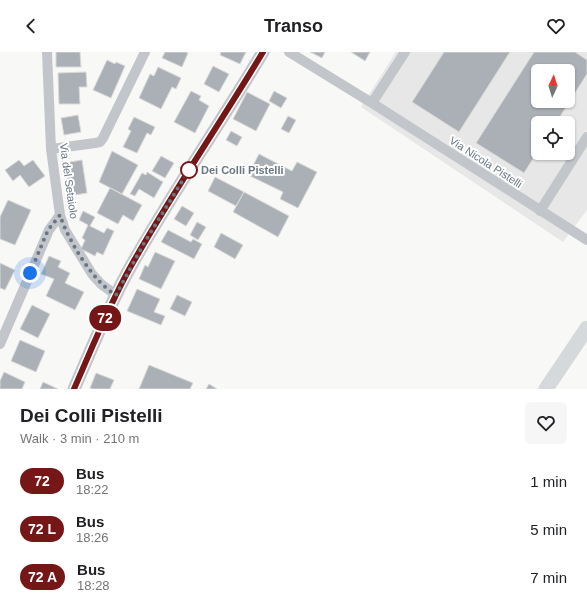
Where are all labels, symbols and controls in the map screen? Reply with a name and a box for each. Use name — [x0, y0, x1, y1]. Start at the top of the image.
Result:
icon: back — [20, 15, 42, 37]
icon: heart — [545, 15, 567, 37]
text: Transo — [264, 16, 323, 36]
north arrow — [531, 64, 575, 108]
map controls — [531, 64, 575, 160]
button: locate — [531, 116, 575, 160]
street label: Via Nicola Pistelli — [447, 134, 525, 190]
street label: Via del Setaiolo — [58, 142, 80, 220]
marker: Dei Colli Pistelli — [180, 161, 198, 179]
place label: Dei Colli Pistelli — [201, 164, 284, 176]
your location — [20, 263, 40, 283]
line badge: 72 — [87, 305, 123, 331]
text: 72 — [97, 310, 113, 326]
button: heart — [525, 402, 567, 444]
text: Dei Colli Pistelli — [20, 405, 163, 426]
text: Walk · 3 min · 210 m — [20, 431, 139, 446]
text: Bus — [76, 465, 104, 482]
text: 72 — [34, 473, 50, 489]
text: 1 min — [530, 473, 567, 490]
text: 18:22 — [76, 482, 109, 497]
text: Bus — [76, 513, 104, 530]
text: 72 L — [28, 521, 56, 537]
text: 5 min — [530, 521, 567, 538]
text: 18:26 — [76, 530, 109, 545]
text: Bus — [77, 561, 105, 578]
text: 72 A — [28, 569, 57, 585]
text: 7 min — [530, 569, 567, 586]
text: 18:28 — [77, 578, 110, 593]

